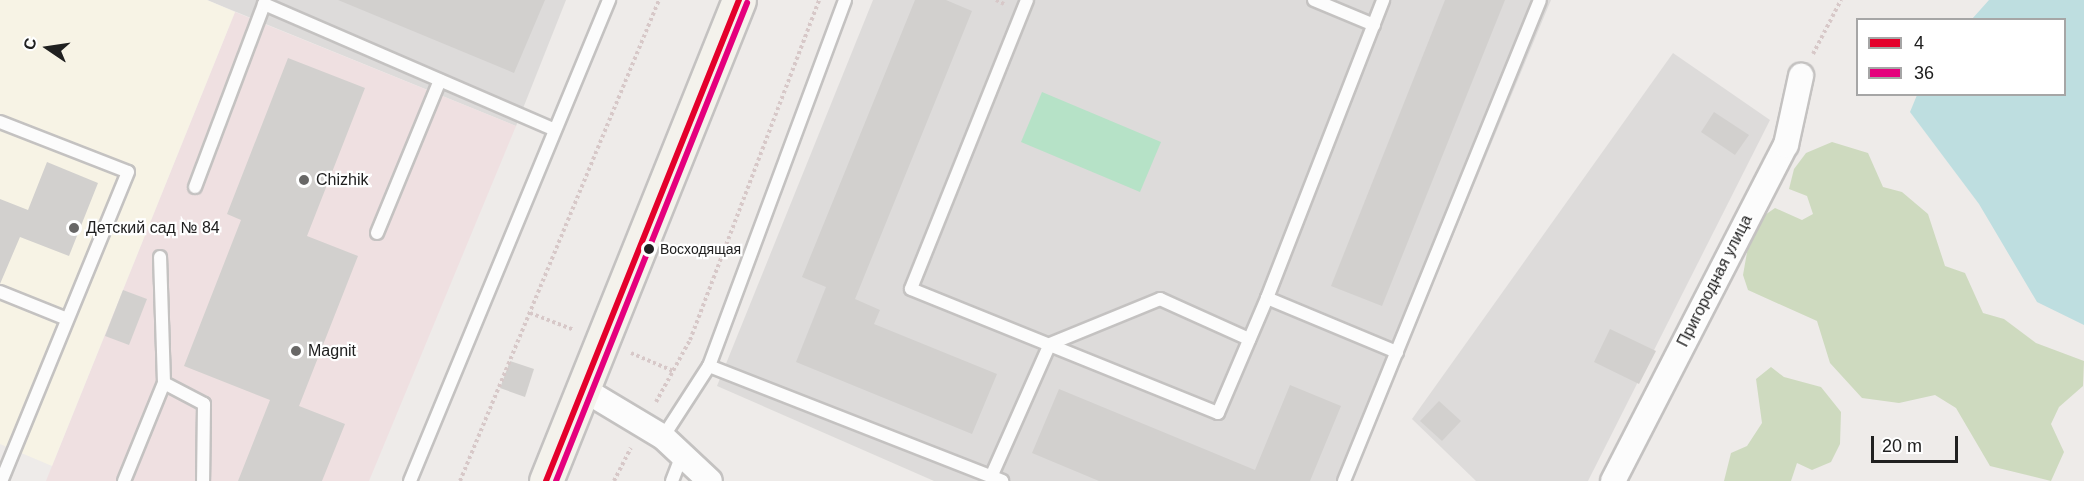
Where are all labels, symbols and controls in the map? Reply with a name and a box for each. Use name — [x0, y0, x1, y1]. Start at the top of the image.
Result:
north arrow — [18, 18, 78, 78]
legend — [1856, 18, 2066, 96]
text: 4 — [1914, 33, 1924, 53]
text: С — [20, 36, 40, 51]
text: 36 — [1914, 63, 1934, 83]
place label: Chizhik — [316, 170, 368, 190]
marker: Chizhik — [297, 173, 311, 187]
street label: Пригородная улица — [1673, 212, 1757, 350]
place label: Детский сад № 84 — [86, 218, 220, 238]
marker: Детский сад № 84 — [67, 221, 81, 235]
place label: Восходящая — [660, 241, 741, 257]
marker: Восходящая — [643, 243, 655, 255]
place label: Magnit — [308, 341, 356, 361]
marker: Magnit — [289, 344, 303, 358]
scale bar — [1874, 424, 1961, 462]
text: 20 m — [1882, 436, 1922, 456]

